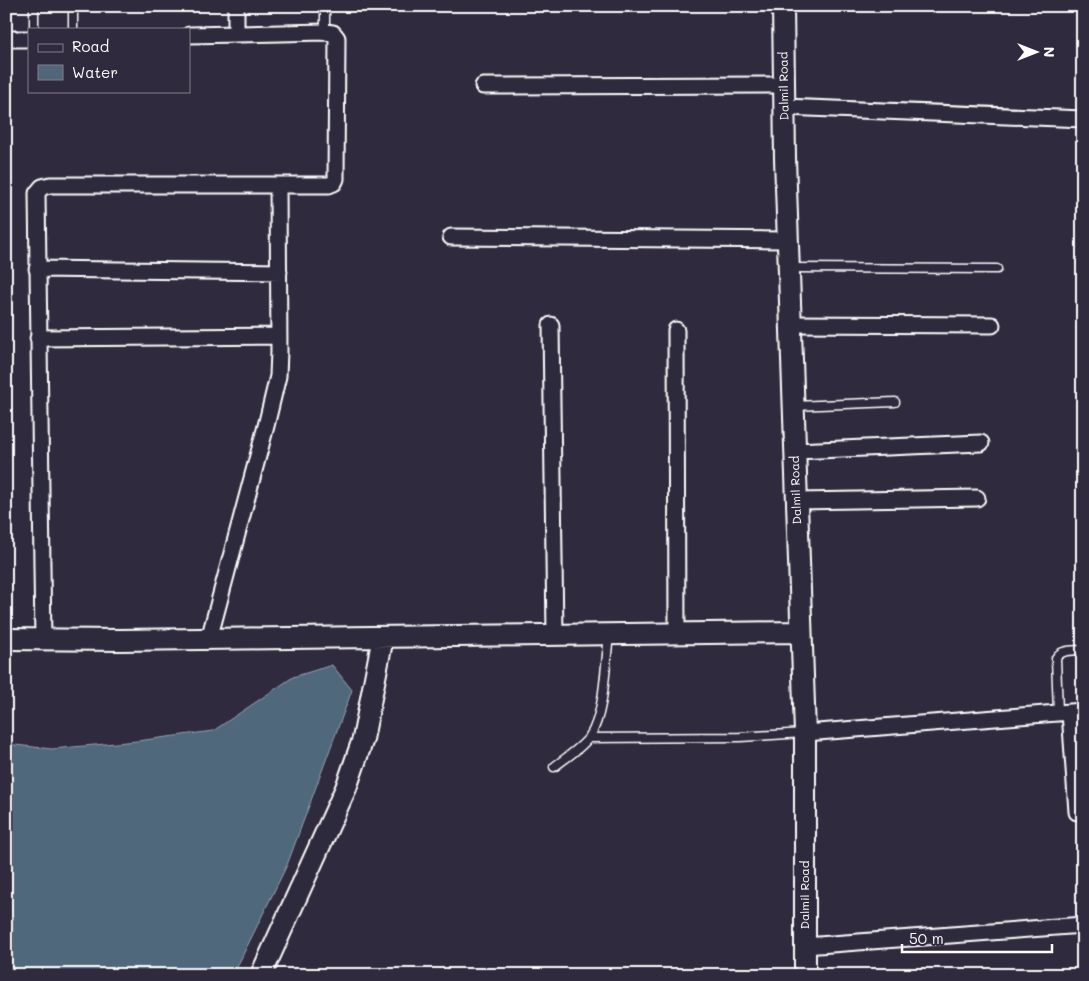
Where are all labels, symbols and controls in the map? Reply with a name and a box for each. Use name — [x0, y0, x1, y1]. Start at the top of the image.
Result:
legend — [28, 28, 190, 92]
north arrow — [1012, 28, 1062, 78]
text: Road — [72, 36, 109, 56]
text: N — [1040, 47, 1059, 57]
street label: Dalmil Road — [774, 51, 792, 121]
text: Water — [72, 62, 118, 82]
street label: Dalmil Road — [786, 455, 804, 525]
street label: Dalmil Road — [796, 860, 812, 929]
scale bar — [902, 921, 1052, 953]
text: 50 m — [909, 928, 944, 948]

